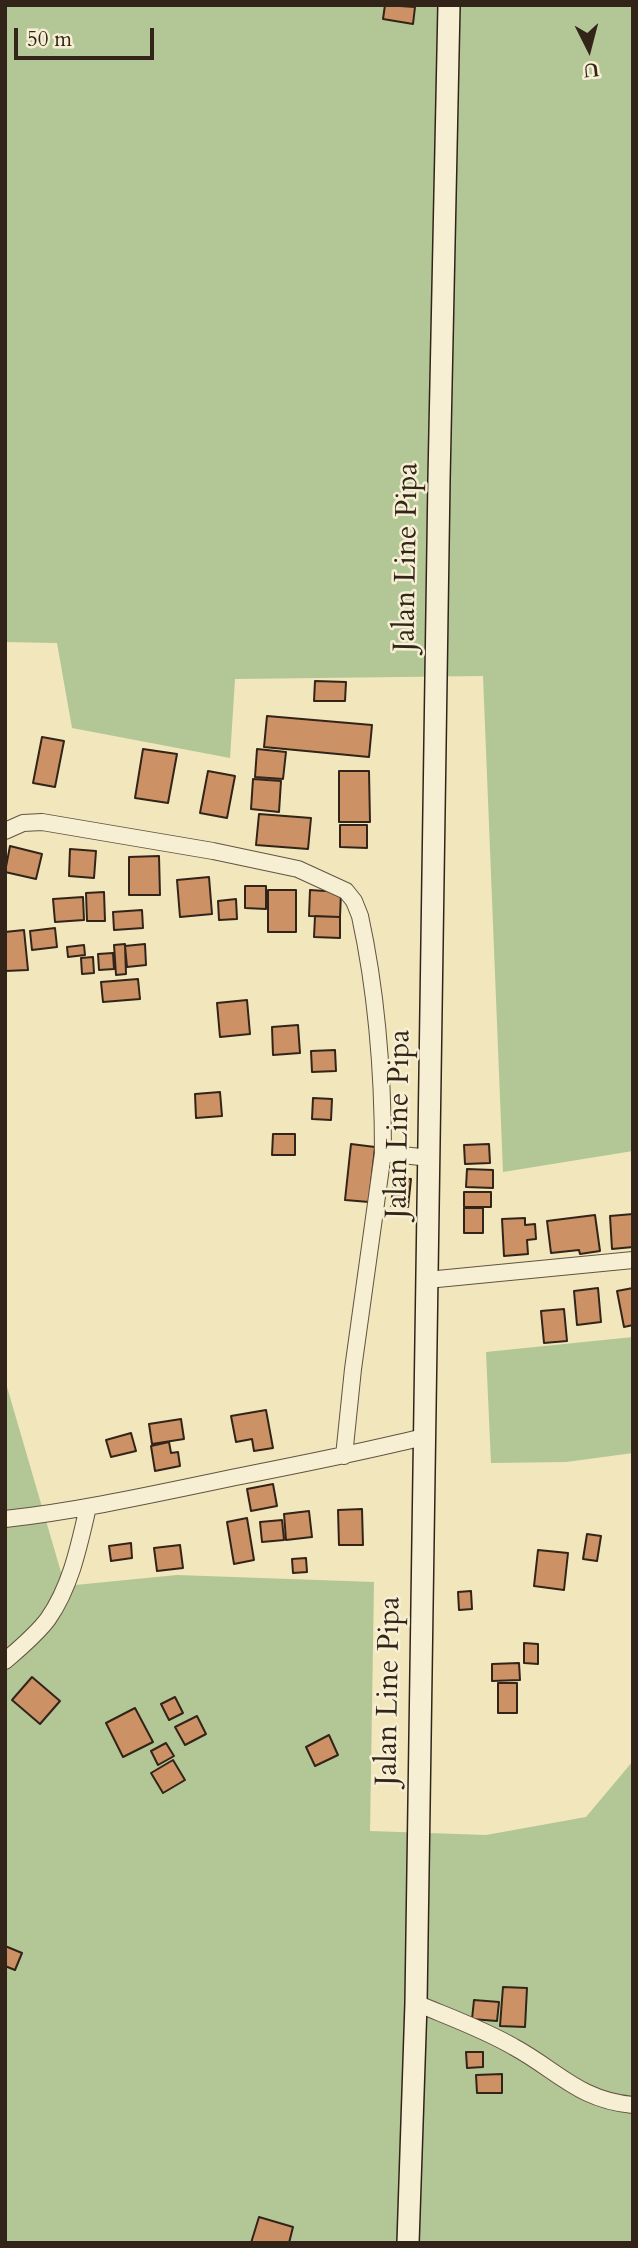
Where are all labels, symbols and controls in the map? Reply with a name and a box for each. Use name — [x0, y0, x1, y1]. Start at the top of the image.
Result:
scale bar — [18, 14, 158, 58]
north arrow — [554, 14, 624, 84]
text: 50 m — [27, 25, 72, 54]
text: U — [582, 56, 600, 84]
street label: Jalan Line Pipa — [388, 462, 428, 652]
street label: Jalan Line Pipa — [380, 1029, 420, 1219]
street label: Jalan Line Pipa — [370, 1596, 410, 1786]

